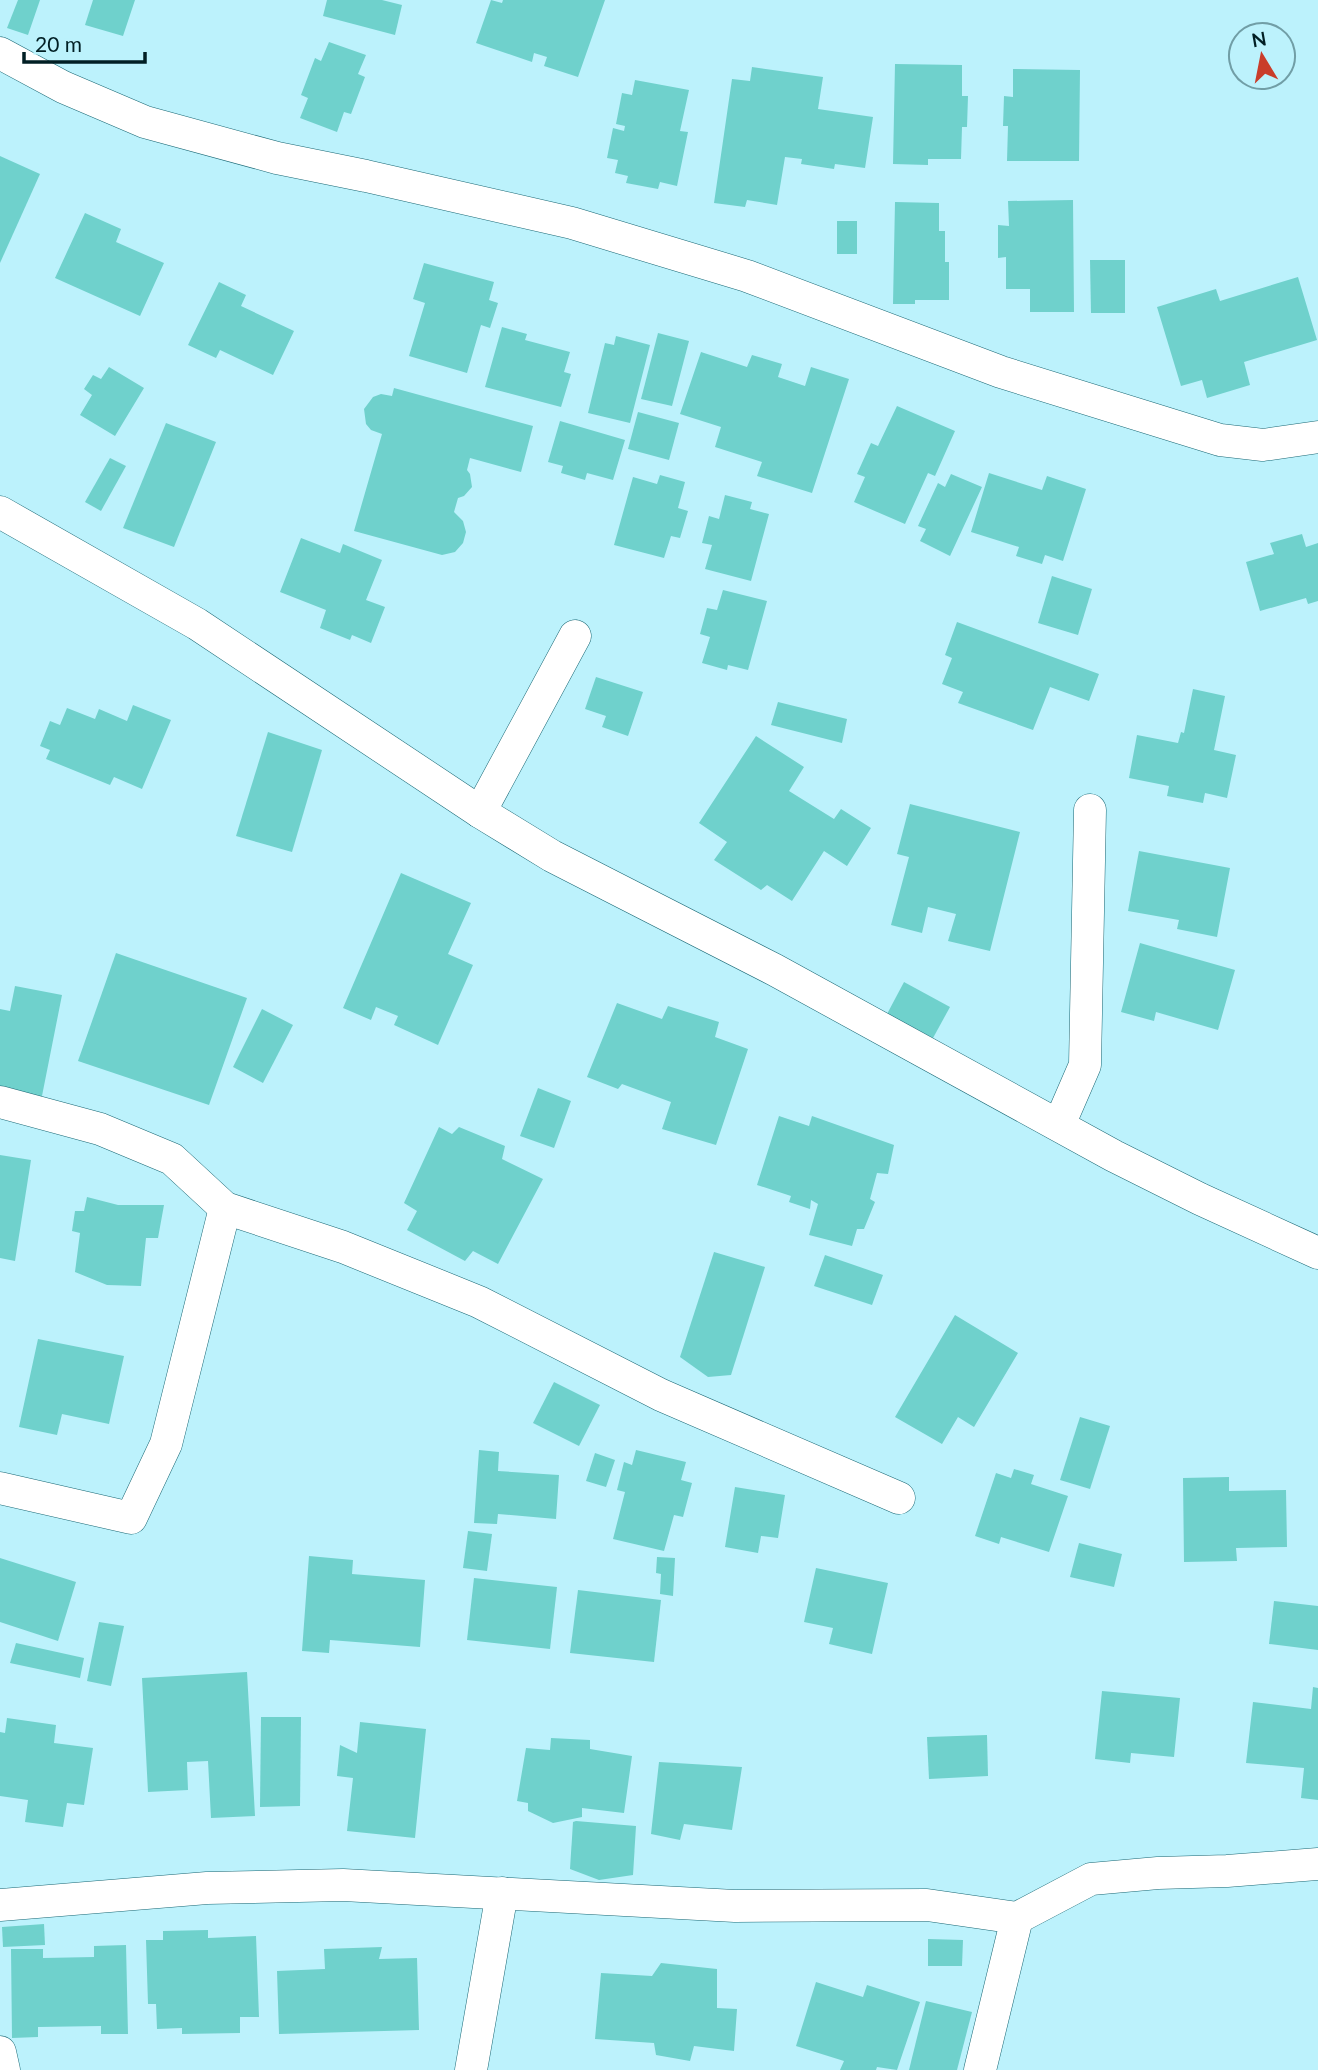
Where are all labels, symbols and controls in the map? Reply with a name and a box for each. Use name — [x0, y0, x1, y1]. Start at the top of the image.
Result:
scale bar — [24, 21, 145, 65]
north arrow — [1227, 21, 1297, 91]
text: N — [1250, 26, 1268, 51]
text: 20 m — [35, 31, 82, 56]

